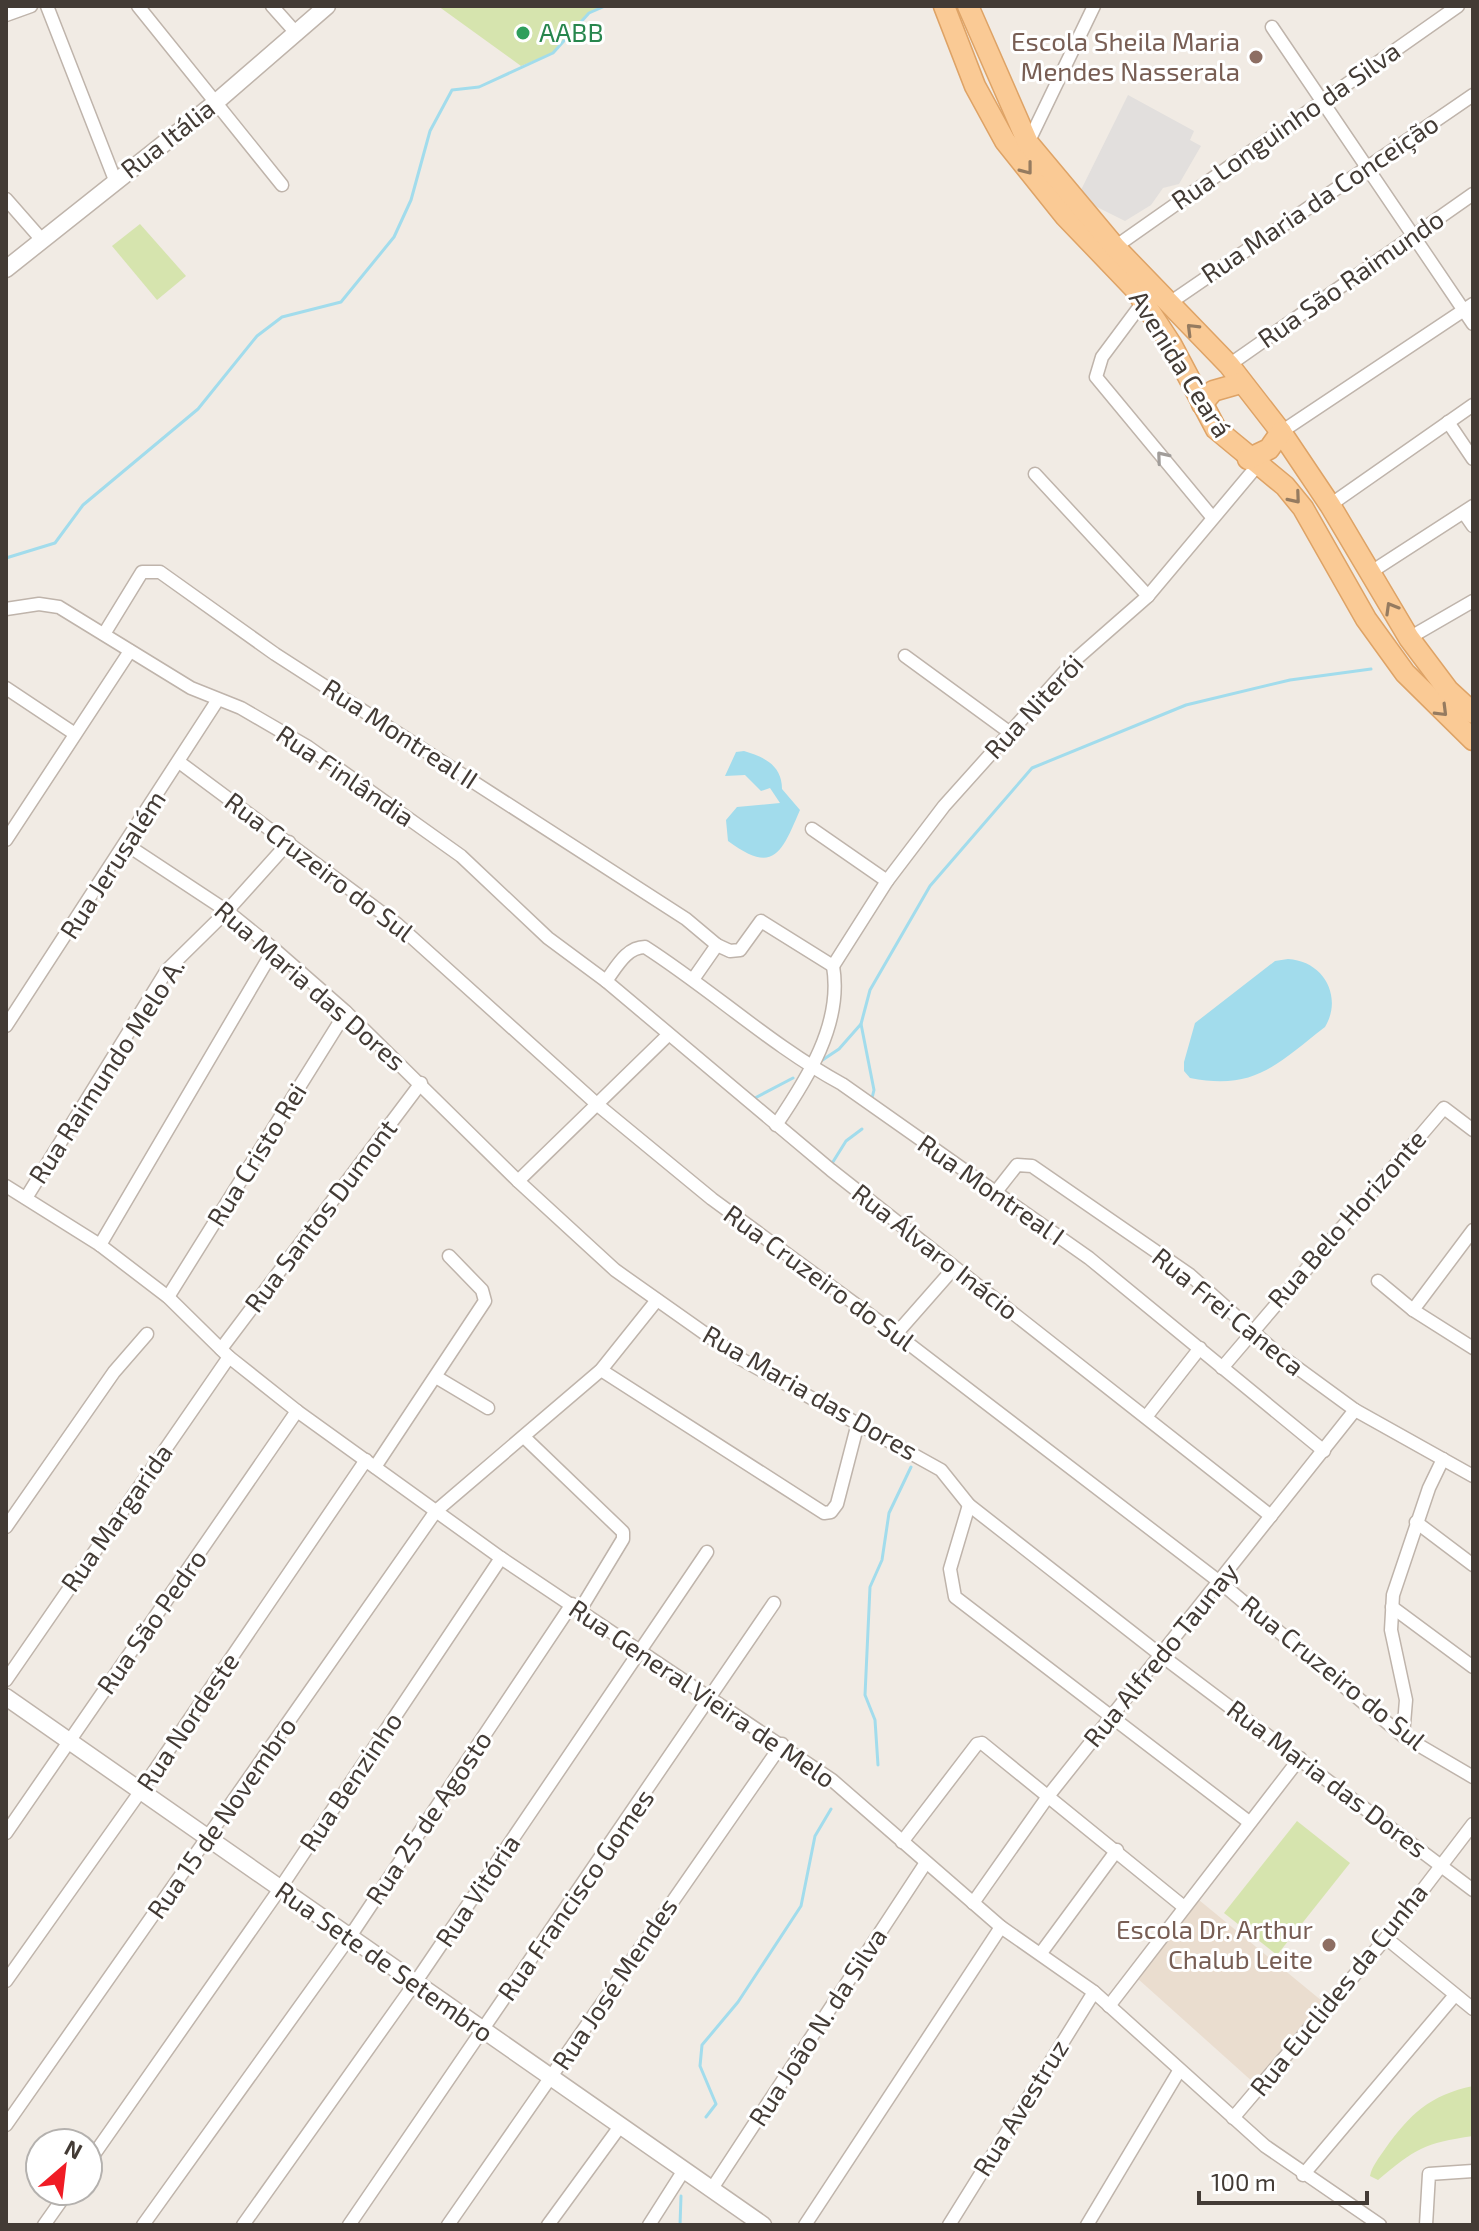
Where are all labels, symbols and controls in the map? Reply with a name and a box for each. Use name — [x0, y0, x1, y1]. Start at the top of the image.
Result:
place label: AABB — [539, 16, 604, 47]
marker: AABB — [514, 24, 532, 42]
place label: Escola Sheila Maria Mendes Nasserala — [1011, 25, 1240, 86]
street label: Rua Longuinho da Silva — [1165, 34, 1405, 215]
marker: Escola Sheila Maria Mendes Nasserala — [1247, 48, 1265, 66]
street label: Rua Itália — [114, 92, 220, 184]
street label: Rua Maria da Conceição — [1195, 107, 1445, 290]
one-way arrow — [1018, 160, 1032, 175]
street label: Rua São Raimundo — [1251, 202, 1449, 353]
street label: Avenida Ceará — [1124, 284, 1239, 442]
one-way arrow — [1187, 324, 1201, 338]
one-way arrow — [1157, 452, 1172, 466]
one-way arrow — [1285, 489, 1300, 503]
one-way arrow — [1385, 602, 1401, 616]
street label: Rua Niterói — [977, 648, 1089, 764]
street label: Rua Montreal II — [318, 671, 484, 794]
one-way arrow — [1433, 701, 1447, 716]
street label: Rua Finlândia — [271, 717, 421, 832]
street label: Rua Jerusalém — [52, 784, 171, 944]
street label: Rua Cruzeiro do Sul — [220, 785, 420, 947]
street label: Rua Maria das Dores — [209, 894, 413, 1076]
street label: Rua Raimundo Melo A. — [21, 952, 190, 1189]
street label: Rua Cristo Rei — [199, 1077, 312, 1231]
street label: Rua Santos Dumont — [237, 1113, 402, 1318]
street label: Rua Belo Horizonte — [1260, 1123, 1431, 1313]
street label: Rua Montreal I — [913, 1127, 1071, 1251]
street label: Rua Álvaro Inácio — [847, 1176, 1025, 1325]
street label: Rua Cruzeiro do Sul — [719, 1197, 921, 1356]
street label: Rua Frei Caneca — [1147, 1240, 1311, 1381]
street label: Rua Maria das Dores — [698, 1318, 923, 1466]
street label: Rua Margarida — [53, 1437, 178, 1597]
street label: Rua São Pedro — [90, 1543, 212, 1699]
street label: Rua Alfredo Taunay — [1076, 1556, 1244, 1752]
street label: Rua Cruzeiro do Sul — [1236, 1588, 1432, 1756]
street label: Rua General Vieira de Melo — [564, 1592, 842, 1794]
street label: Rua Nordeste — [129, 1646, 244, 1796]
street label: Rua Maria das Dores — [1222, 1692, 1434, 1863]
street label: Rua Benzinho — [292, 1706, 408, 1857]
street label: Rua 15 de Novembro — [140, 1710, 302, 1924]
street label: Rua 25 de Agosto — [358, 1725, 497, 1910]
street label: Rua Francisco Gomes — [490, 1783, 659, 2006]
street label: Rua Vitória — [428, 1828, 526, 1952]
street label: Rua Sete de Setembro — [270, 1874, 500, 2048]
street label: Rua Euclides da Cunha — [1243, 1877, 1433, 2101]
street label: Rua José Mendes — [545, 1891, 683, 2075]
place label: Escola Dr. Arthur Chalub Leite — [1116, 1913, 1313, 1974]
street label: Rua João N. da Silva — [741, 1921, 892, 2131]
marker: Escola Dr. Arthur Chalub Leite — [1320, 1936, 1338, 1954]
street label: Rua Avestruz — [965, 2033, 1074, 2181]
north arrow — [24, 2127, 104, 2207]
text: N — [61, 2133, 87, 2164]
scale bar — [1199, 2155, 1367, 2205]
text: 100 m — [1211, 2167, 1276, 2196]

